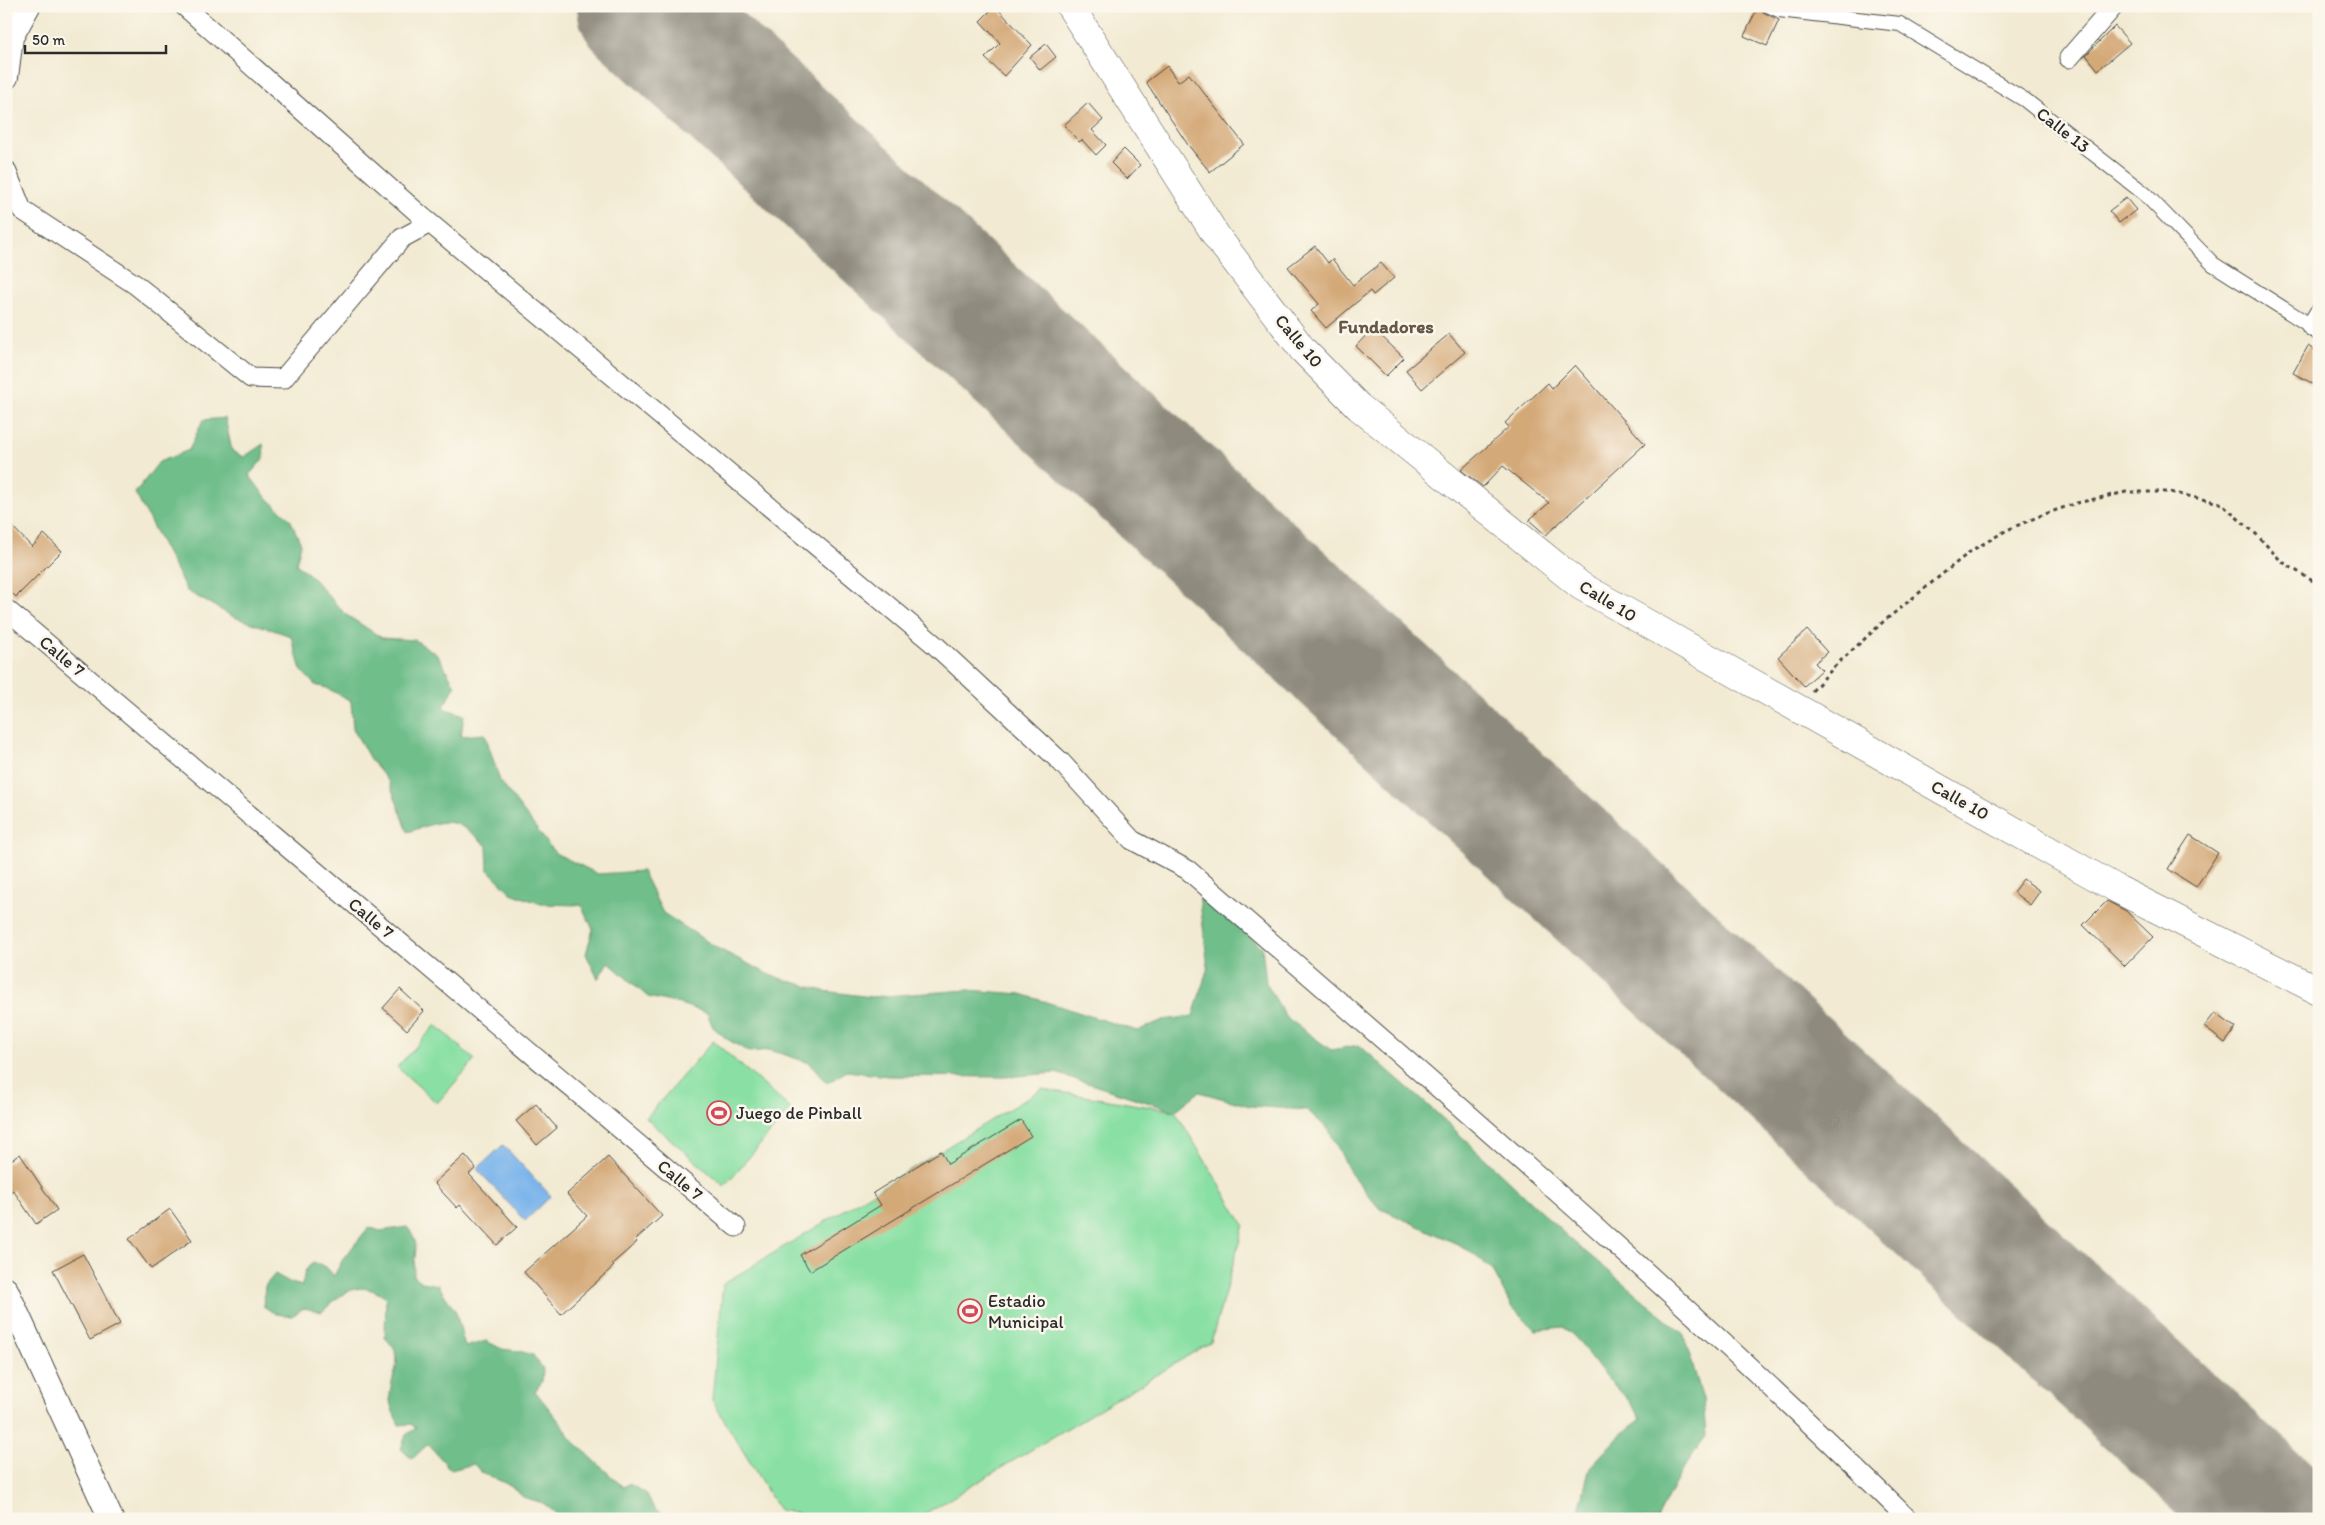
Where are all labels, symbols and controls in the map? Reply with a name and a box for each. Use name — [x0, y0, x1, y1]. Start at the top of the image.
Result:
scale bar — [25, 22, 166, 54]
text: 50 m — [32, 31, 65, 49]
street label: Calle 13 — [2032, 102, 2094, 158]
street label: Calle 10 — [1270, 310, 1328, 372]
district label: Fundadores — [1338, 315, 1434, 338]
street label: Calle 10 — [1575, 575, 1641, 627]
street label: Calle 7 — [35, 631, 89, 681]
street label: Calle 10 — [1927, 775, 1993, 825]
street label: Calle 7 — [344, 893, 398, 943]
sports icon: Juego de Pinball — [706, 1100, 732, 1126]
place label: Juego de Pinball — [736, 1102, 862, 1124]
street label: Calle 7 — [653, 1155, 707, 1205]
place label: Estadio Municipal — [988, 1290, 1064, 1333]
sports icon: Estadio Municipal — [957, 1298, 983, 1324]

